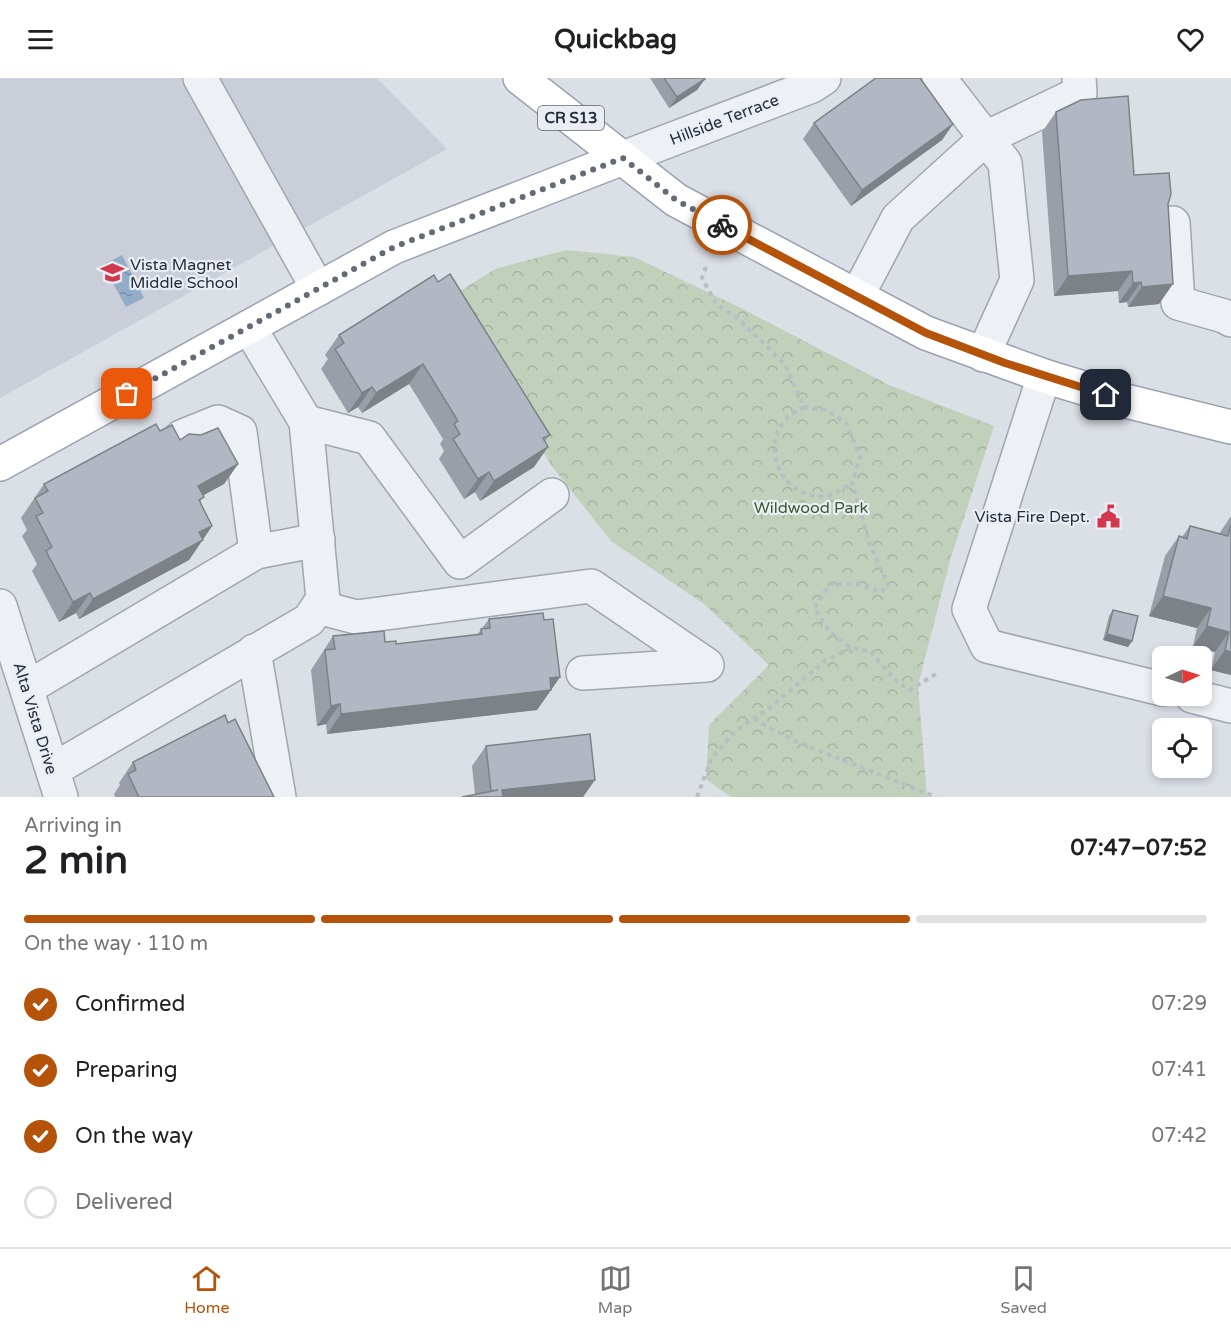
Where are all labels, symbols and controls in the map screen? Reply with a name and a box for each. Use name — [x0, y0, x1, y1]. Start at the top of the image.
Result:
icon: menu — [24, 23, 57, 56]
text: Quickbag — [554, 23, 677, 56]
icon: heart — [1174, 23, 1207, 56]
street label: Hillside Terrace — [667, 90, 782, 150]
road number: CR S13 — [538, 106, 604, 130]
courier — [692, 195, 752, 255]
icon: bike — [706, 209, 739, 242]
place label: Vista Magnet Middle School — [130, 255, 238, 293]
school or university icon: Vista Magnet Middle School — [99, 260, 125, 286]
pin — [101, 368, 152, 419]
pin — [1080, 369, 1131, 420]
icon: bag — [110, 377, 143, 410]
icon: home — [1089, 378, 1122, 411]
park label: Wildwood Park — [754, 498, 869, 518]
public building icon: Vista Fire Dept. — [1095, 503, 1121, 529]
place label: Vista Fire Dept. — [974, 507, 1090, 527]
north arrow — [1152, 646, 1212, 706]
map controls — [1152, 646, 1212, 778]
street label: Alta Vista Drive — [8, 660, 62, 777]
button: locate — [1152, 718, 1212, 778]
text: Arriving in — [24, 814, 122, 838]
text: 07:47–07:52 — [1070, 835, 1207, 861]
text: 2 min — [24, 837, 128, 884]
text: On the way · 110 m — [24, 932, 208, 956]
icon: check — [24, 988, 57, 1021]
text: Confirmed — [75, 991, 185, 1017]
text: 07:29 — [1152, 992, 1207, 1016]
icon: check — [24, 1054, 57, 1087]
text: Preparing — [75, 1057, 178, 1083]
text: 07:41 — [1152, 1058, 1207, 1082]
icon: check — [24, 1120, 57, 1153]
text: On the way — [75, 1123, 193, 1149]
text: 07:42 — [1152, 1124, 1207, 1148]
text: Delivered — [75, 1189, 173, 1215]
tab: Home — [184, 1262, 229, 1318]
tab: Map — [598, 1262, 632, 1318]
tab: Saved — [1001, 1262, 1047, 1318]

